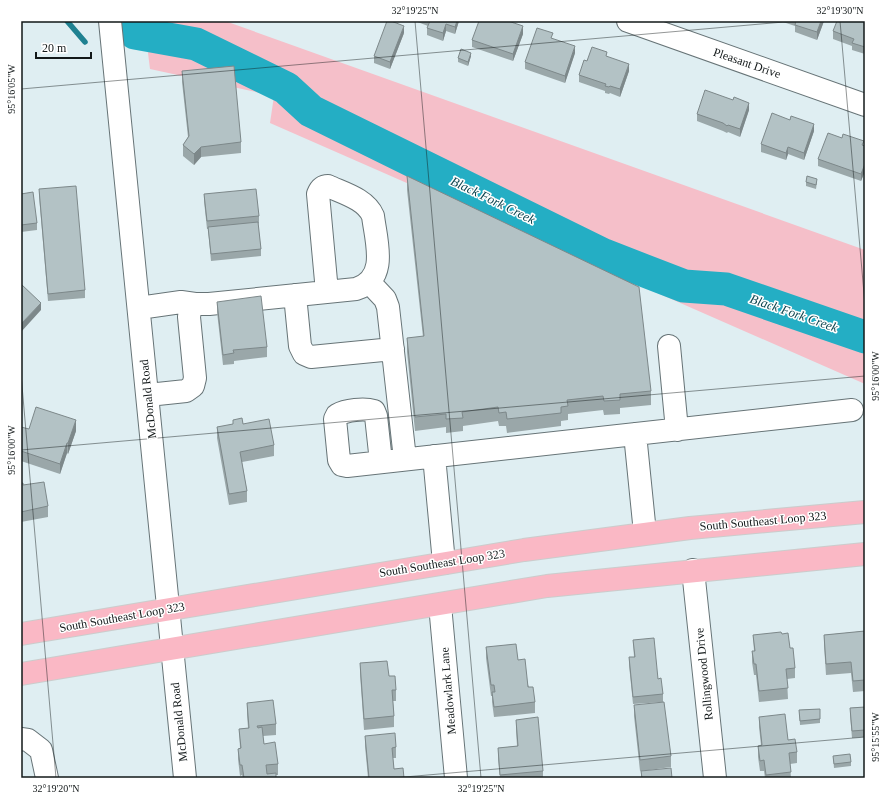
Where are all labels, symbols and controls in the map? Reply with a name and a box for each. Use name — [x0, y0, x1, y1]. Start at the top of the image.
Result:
text: 32°19'25"N — [391, 5, 439, 16]
text: 32°19'30"N — [816, 5, 864, 16]
scale bar — [36, 34, 91, 60]
text: 20 m — [42, 41, 67, 55]
street label: Pleasant Drive — [711, 45, 783, 81]
text: 95°16'05"W — [6, 64, 17, 114]
water label: Black Fork Creek — [448, 173, 538, 227]
water label: Black Fork Creek — [748, 291, 840, 335]
text: 95°16'00"W — [870, 351, 881, 401]
street label: McDonald Road — [137, 359, 159, 439]
text: 95°16'00"W — [6, 425, 17, 475]
street label: South Southeast Loop 323 — [699, 508, 827, 534]
street label: South Southeast Loop 323 — [378, 546, 506, 580]
street label: South Southeast Loop 323 — [58, 599, 186, 635]
street label: Rollingwood Drive — [692, 627, 716, 721]
street label: Meadowlark Lane — [437, 647, 459, 735]
street label: McDonald Road — [168, 682, 190, 762]
text: 95°15'55"W — [870, 712, 881, 762]
text: 32°19'20"N — [32, 783, 80, 794]
text: 32°19'25"N — [457, 783, 505, 794]

